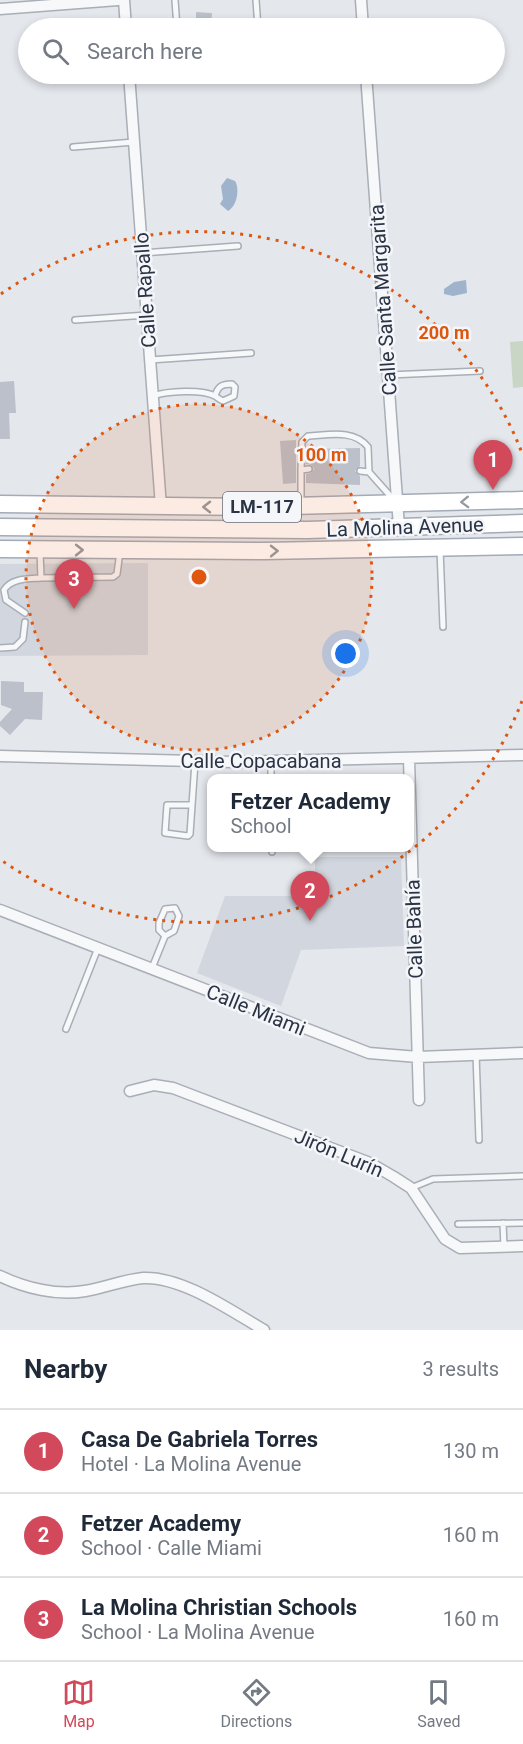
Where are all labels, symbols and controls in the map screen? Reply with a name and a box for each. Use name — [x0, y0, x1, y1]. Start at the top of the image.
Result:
search box — [18, 18, 505, 84]
icon: search — [39, 35, 72, 68]
text: Search here — [87, 39, 203, 64]
street label: Calle Santa Margarita — [364, 204, 402, 396]
street label: Calle Rapallo — [129, 231, 161, 349]
text: 200 m — [418, 322, 470, 343]
pin: 1 — [474, 440, 512, 490]
text: 100 m — [295, 444, 347, 465]
road number: LM-117 — [223, 492, 301, 522]
one-way arrow — [460, 496, 469, 509]
one-way arrow — [202, 501, 211, 513]
street label: La Molina Avenue — [326, 512, 484, 542]
one-way arrow — [75, 544, 84, 556]
one-way arrow — [270, 545, 279, 557]
pin: 3 — [54, 560, 94, 609]
centre of rings — [189, 567, 209, 587]
your location — [331, 639, 360, 668]
street label: Calle Copacabana — [180, 749, 342, 773]
popup — [207, 774, 414, 852]
text: Fetzer Academy — [230, 789, 391, 814]
text: School — [230, 814, 292, 838]
pin: 2 — [290, 872, 330, 921]
street label: Calle Bahía — [400, 879, 428, 979]
street label: Calle Miami — [203, 979, 309, 1041]
street label: Jirón Lurín — [291, 1124, 387, 1182]
text: Nearby — [24, 1354, 107, 1384]
text: 3 results — [423, 1357, 499, 1381]
text: Casa De Gabriela Torres — [81, 1427, 318, 1452]
text: 1 — [38, 1439, 49, 1463]
text: 130 m — [443, 1439, 499, 1463]
text: Hotel · La Molina Avenue — [81, 1452, 301, 1476]
text: Fetzer Academy — [81, 1511, 241, 1536]
text: 2 — [38, 1523, 49, 1547]
text: 160 m — [443, 1523, 499, 1547]
text: School · Calle Miami — [81, 1536, 262, 1560]
text: La Molina Christian Schools — [81, 1595, 357, 1620]
text: 3 — [38, 1607, 49, 1631]
text: 160 m — [443, 1607, 499, 1631]
text: School · La Molina Avenue — [81, 1620, 315, 1644]
tab: Map — [62, 1676, 95, 1731]
tab: Directions — [220, 1676, 292, 1731]
tab: Saved — [417, 1676, 461, 1731]

